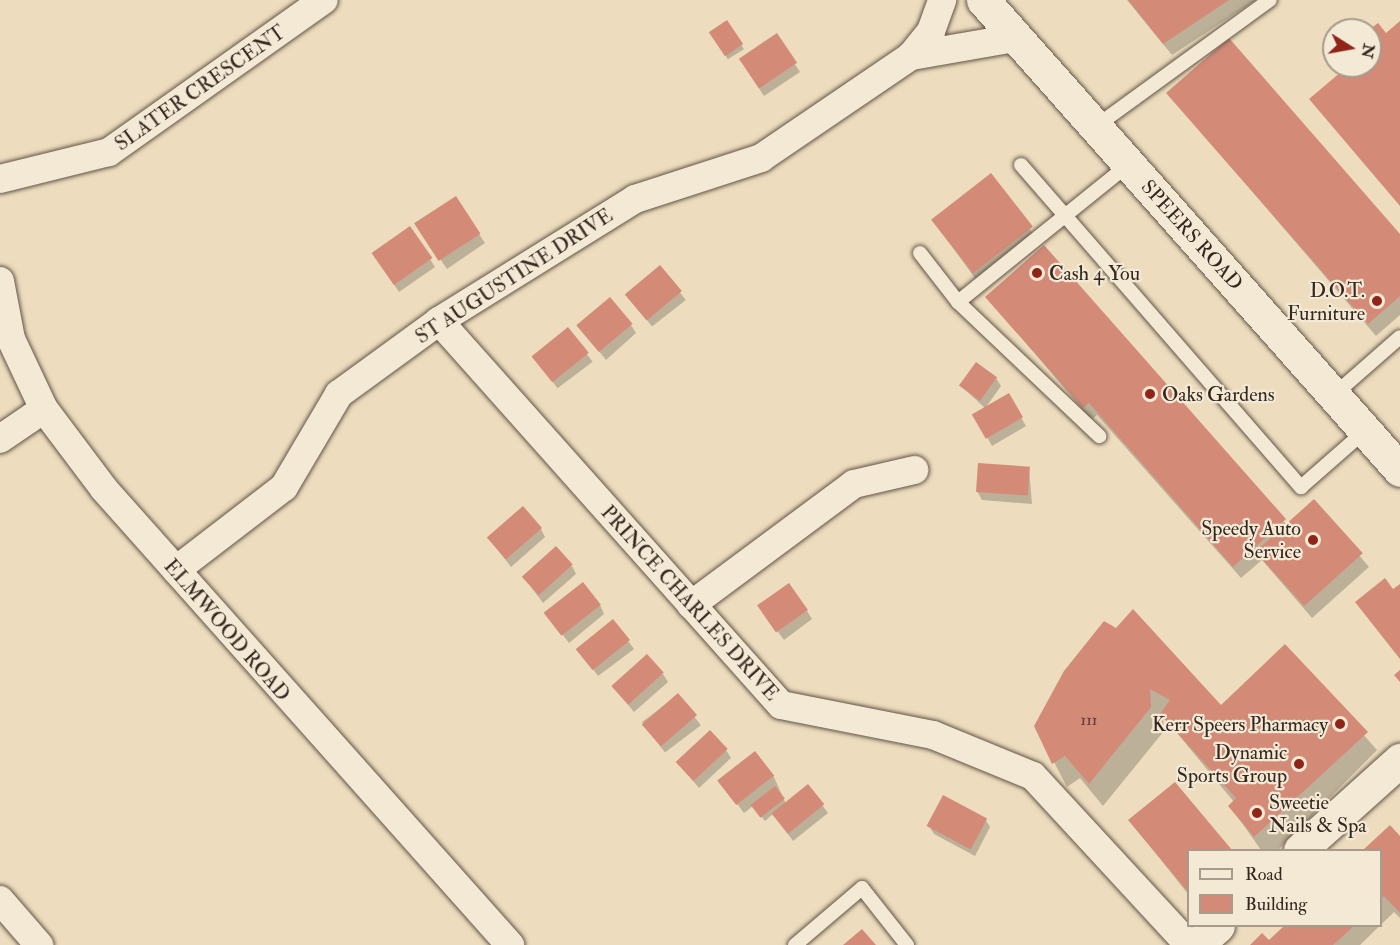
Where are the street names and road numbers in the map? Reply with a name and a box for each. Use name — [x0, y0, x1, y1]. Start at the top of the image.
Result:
street label: SLATER CRESCENT — [110, 20, 290, 156]
street label: SPEERS ROAD — [1136, 175, 1248, 295]
street label: ST AUGUSTINE DRIVE — [411, 203, 617, 349]
street label: PRINCE CHARLES DRIVE — [596, 500, 784, 706]
street label: ELMWOOD ROAD — [159, 554, 295, 706]

